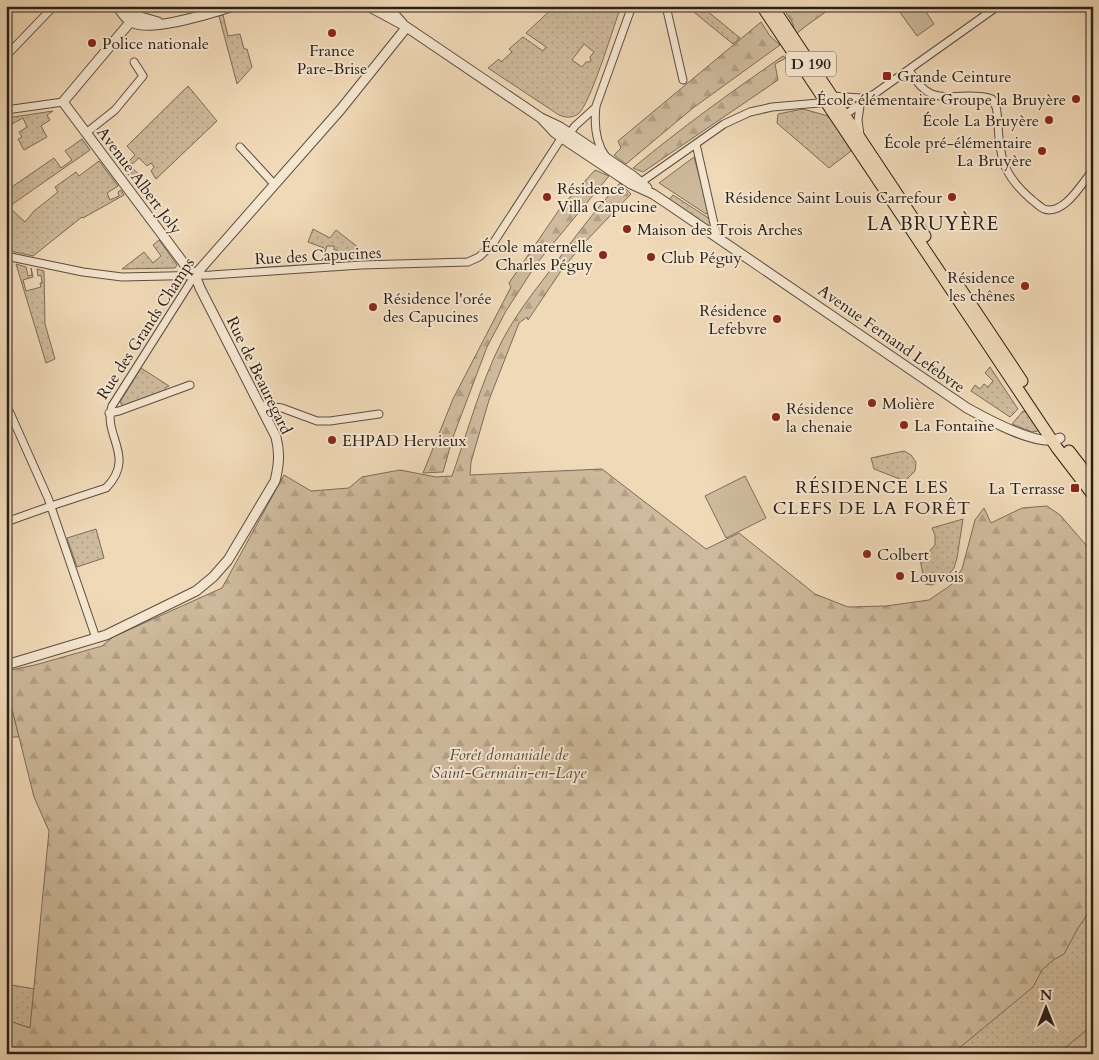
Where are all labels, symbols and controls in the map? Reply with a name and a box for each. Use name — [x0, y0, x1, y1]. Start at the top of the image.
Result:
marker: France Pare-Brise — [326, 27, 338, 39]
place label: Police nationale — [102, 33, 209, 55]
marker: Police nationale — [86, 37, 98, 49]
place label: France Pare-Brise — [297, 40, 367, 80]
road number: D 190 — [786, 52, 836, 76]
place label: Grande Ceinture — [897, 66, 1012, 88]
marker: Grande Ceinture — [881, 70, 893, 82]
place label: École élémentaire Groupe la Bruyère — [817, 89, 1066, 111]
marker: École élémentaire Groupe la Bruyère — [1070, 93, 1082, 105]
place label: École La Bruyère — [922, 110, 1039, 132]
marker: École La Bruyère — [1043, 114, 1055, 126]
street label: Avenue Albert Joly — [92, 122, 187, 239]
place label: École pré-élémentaire La Bruyère — [884, 132, 1032, 172]
marker: École pré-élémentaire La Bruyère — [1036, 145, 1048, 157]
place label: Résidence Villa Capucine — [557, 178, 657, 218]
place label: Résidence Saint Louis Carrefour — [725, 187, 942, 209]
marker: Résidence Villa Capucine — [541, 191, 553, 203]
marker: Résidence Saint Louis Carrefour — [946, 191, 958, 203]
district label: LA BRUYÈRE — [867, 211, 999, 237]
place label: Maison des Trois Arches — [637, 219, 803, 241]
marker: Maison des Trois Arches — [621, 223, 633, 235]
place label: École maternelle Charles Péguy — [481, 236, 594, 276]
street label: Rue des Capucines — [254, 242, 382, 270]
place label: Club Péguy — [661, 247, 742, 269]
marker: École maternelle Charles Péguy — [597, 249, 609, 261]
marker: Club Péguy — [645, 251, 657, 263]
street label: Rue des Grands Champs — [92, 253, 200, 404]
place label: Résidence les chênes — [947, 267, 1015, 307]
street label: Avenue Fernand Lefebvre — [813, 280, 969, 398]
marker: Résidence les chênes — [1019, 280, 1031, 292]
place label: Résidence l'orée des Capucines — [383, 288, 492, 328]
place label: Résidence Lefebvre — [699, 300, 767, 340]
marker: Résidence l'orée des Capucines — [367, 301, 379, 313]
street label: Rue de Beauregard — [221, 313, 297, 439]
marker: Résidence Lefebvre — [771, 313, 783, 325]
place label: Molière — [882, 393, 935, 415]
marker: Molière — [866, 397, 878, 409]
place label: Résidence la chenaie — [786, 398, 854, 438]
marker: Résidence la chenaie — [770, 411, 782, 423]
place label: La Fontaine — [914, 415, 995, 437]
marker: La Fontaine — [898, 419, 910, 431]
place label: EHPAD Hervieux — [342, 430, 467, 452]
marker: EHPAD Hervieux — [326, 434, 338, 446]
district label: RÉSIDENCE LES CLEFS DE LA FORÊT — [773, 475, 971, 521]
place label: La Terrasse — [989, 478, 1065, 500]
marker: La Terrasse — [1069, 482, 1081, 494]
place label: Colbert — [877, 544, 929, 566]
marker: Colbert — [861, 548, 873, 560]
place label: Louvois — [910, 566, 964, 588]
marker: Louvois — [894, 570, 906, 582]
park label: Forêt domaniale de Saint-Germain-en-Laye — [432, 744, 587, 784]
north arrow — [1022, 982, 1072, 1032]
text: N — [1040, 986, 1052, 1005]

